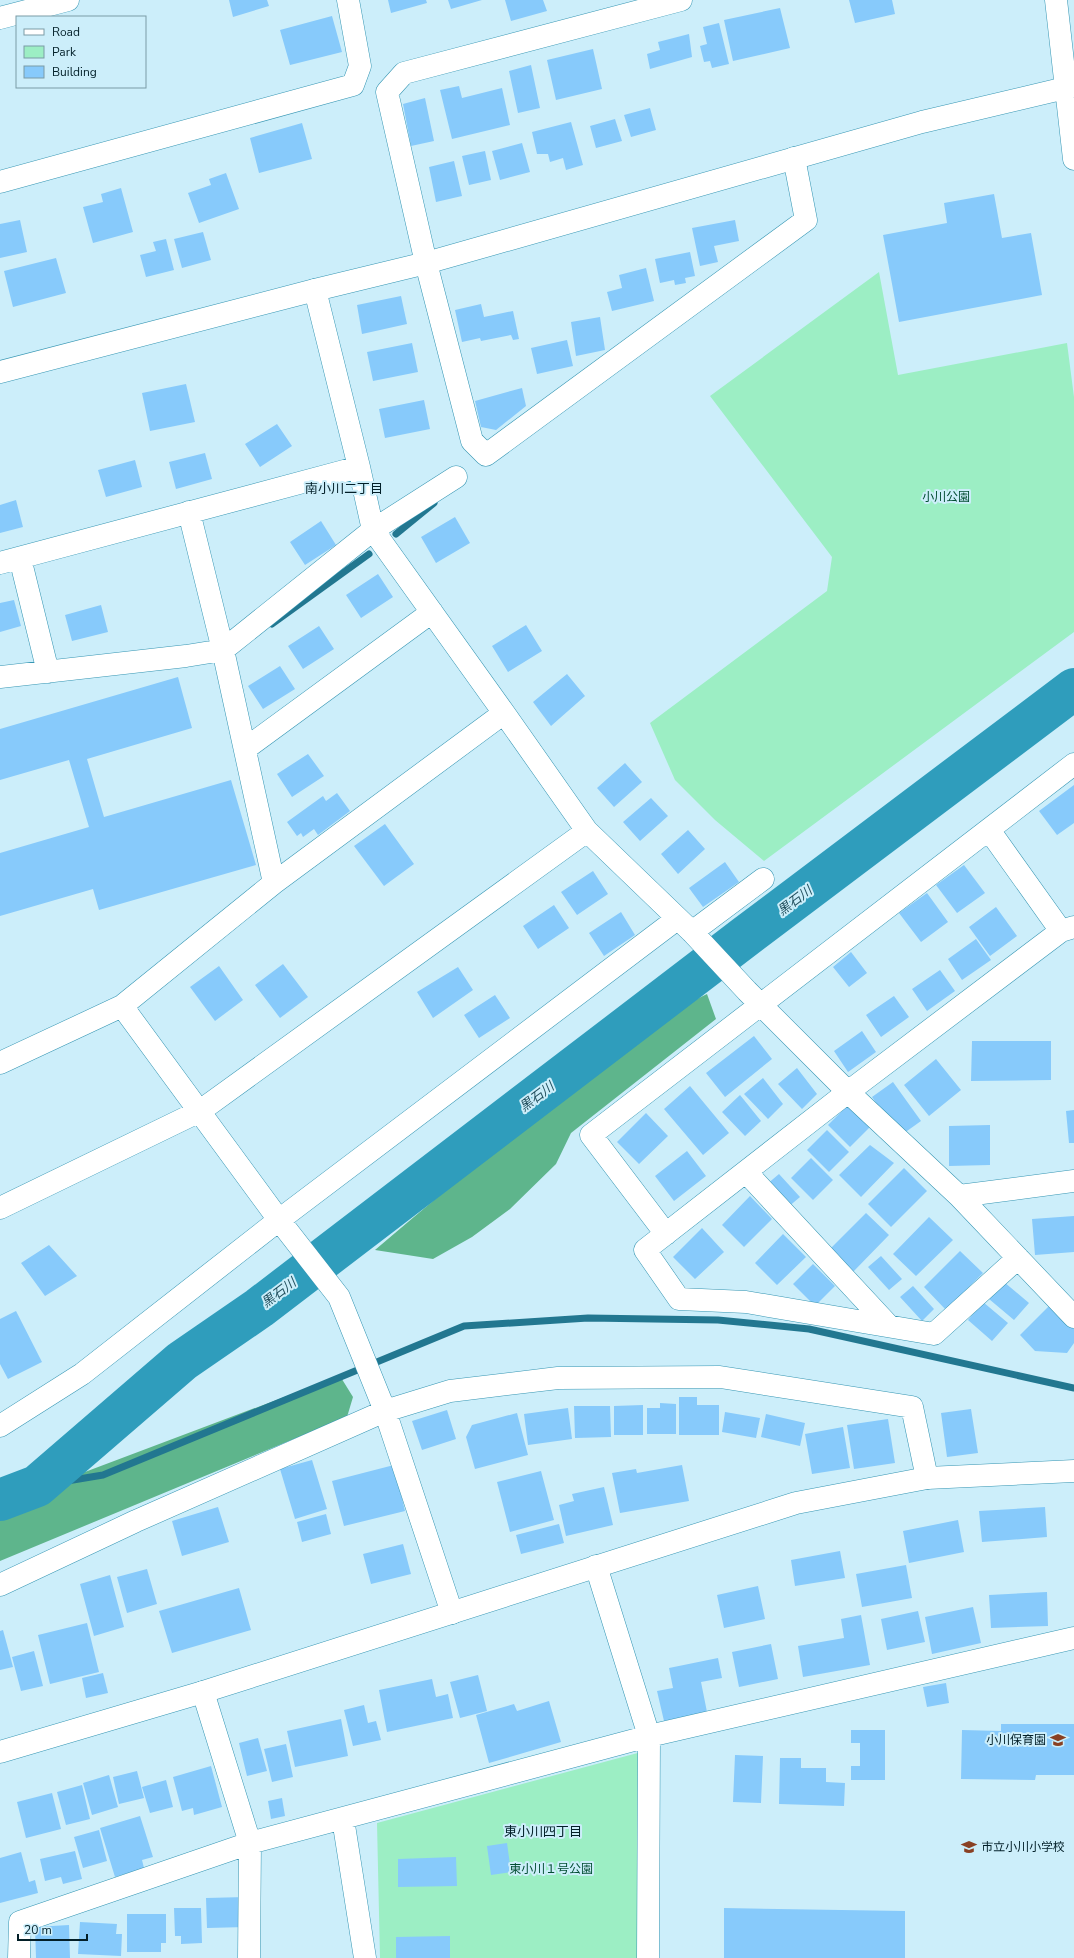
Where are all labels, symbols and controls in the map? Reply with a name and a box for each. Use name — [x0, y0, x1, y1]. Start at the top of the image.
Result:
legend — [16, 16, 146, 88]
text: Road — [52, 24, 80, 40]
text: Park — [52, 44, 77, 60]
text: Building — [52, 64, 97, 80]
district label: 南小川二丁目 — [305, 480, 383, 498]
park label: 小川公園 — [922, 489, 970, 505]
water label: 黒石川 — [774, 881, 818, 920]
water label: 黒石川 — [516, 1077, 560, 1116]
water label: 黒石川 — [258, 1273, 302, 1312]
school or university icon: 小川保育園 — [1049, 1731, 1067, 1749]
place label: 小川保育園 — [986, 1732, 1046, 1748]
district label: 東小川四丁目 — [504, 1823, 582, 1841]
school or university icon: 市立小川小学校 — [960, 1838, 978, 1856]
place label: 市立小川小学校 — [981, 1839, 1065, 1855]
park label: 東小川１号公園 — [509, 1861, 593, 1877]
scale bar — [18, 1916, 87, 1942]
text: 20 m — [24, 1922, 52, 1938]

